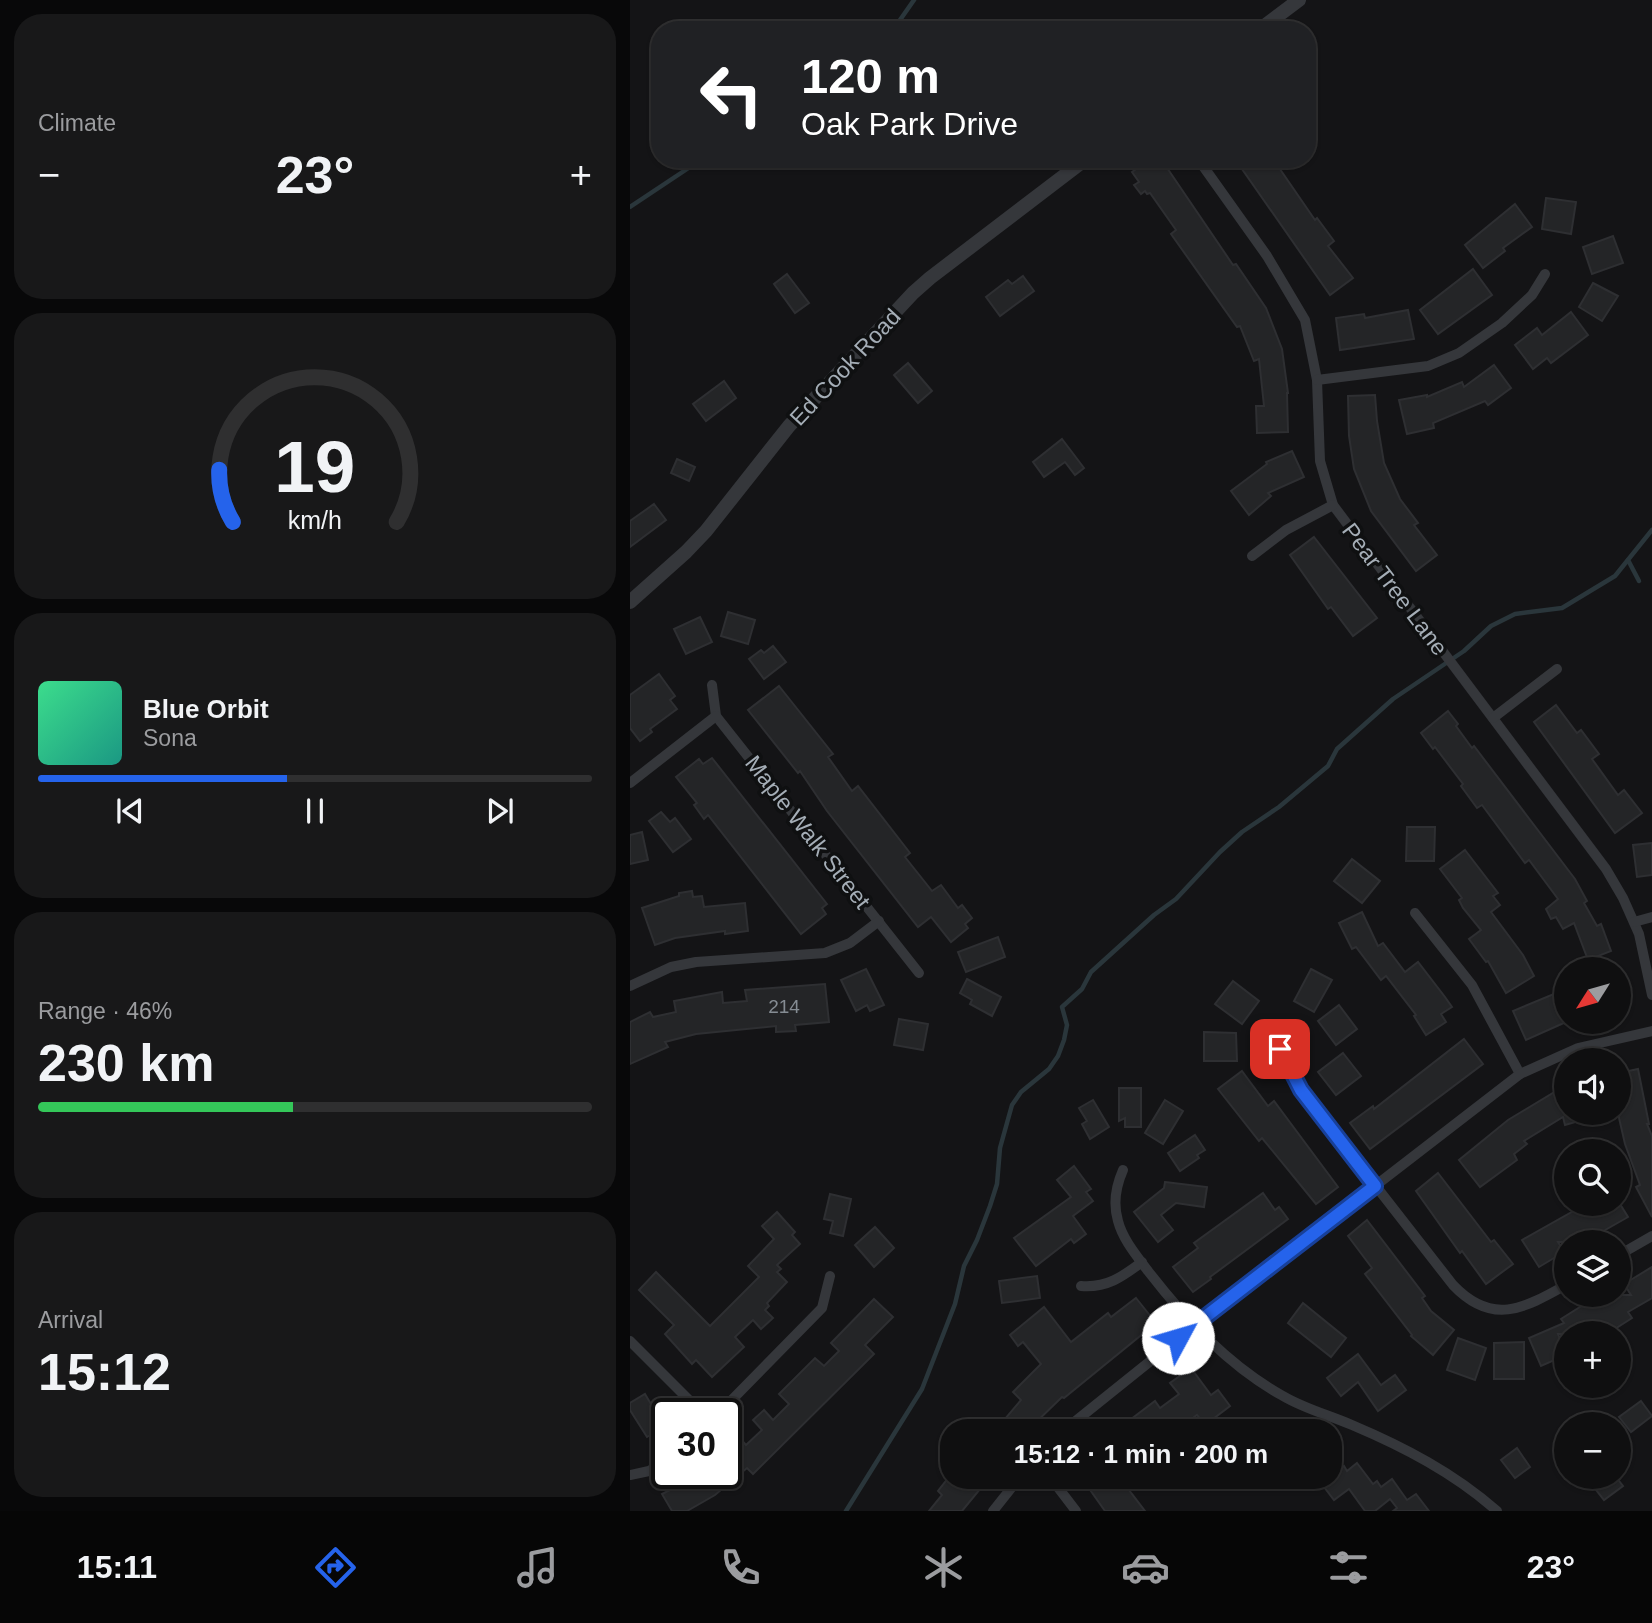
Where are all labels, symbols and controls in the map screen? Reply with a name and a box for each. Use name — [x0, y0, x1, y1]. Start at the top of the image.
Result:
icon: left — [686, 49, 777, 140]
text: 120 m — [801, 49, 940, 103]
text: Oak Park Drive — [801, 106, 1018, 142]
text: Climate — [38, 110, 116, 136]
text: 23° — [276, 146, 354, 204]
text: − — [38, 154, 60, 196]
text: + — [570, 154, 592, 196]
street label: Ed Cook Road — [784, 303, 906, 431]
text: 19 — [275, 427, 355, 508]
text: km/h — [288, 506, 342, 534]
street label: Pear Tree Lane — [1337, 518, 1453, 660]
text: Blue Orbit — [143, 694, 269, 724]
text: Sona — [143, 725, 197, 751]
street label: Maple Walk Street — [740, 750, 876, 914]
icon: previous — [111, 792, 149, 830]
icon: pause — [296, 792, 334, 830]
icon: next — [481, 792, 519, 830]
north arrow — [1554, 957, 1631, 1034]
map controls — [1554, 957, 1631, 1489]
house number: 214 — [768, 996, 800, 1017]
text: Range · 46% — [38, 998, 172, 1024]
pin — [1250, 1019, 1310, 1079]
icon: arrive — [1261, 1030, 1299, 1068]
text: 230 km — [38, 1034, 214, 1092]
button: sound — [1554, 1048, 1631, 1125]
button: search — [1554, 1139, 1631, 1216]
button: layers — [1554, 1230, 1631, 1307]
position arrow — [1141, 1301, 1215, 1375]
text: Arrival — [38, 1307, 103, 1333]
button: + — [1554, 1321, 1631, 1398]
text: 15:12 — [38, 1343, 171, 1401]
speed limit sign: 30 — [651, 1398, 742, 1489]
button: − — [1554, 1412, 1631, 1489]
text: 15:12 · 1 min · 200 m — [1014, 1439, 1268, 1469]
icon: directions — [311, 1543, 360, 1592]
icon: music — [513, 1543, 562, 1592]
icon: phone — [716, 1543, 765, 1592]
icon: climate — [919, 1543, 968, 1592]
icon: car — [1121, 1543, 1170, 1592]
icon: filters — [1324, 1543, 1373, 1592]
text: 15:11 — [77, 1549, 157, 1585]
text: 23° — [1527, 1549, 1575, 1585]

